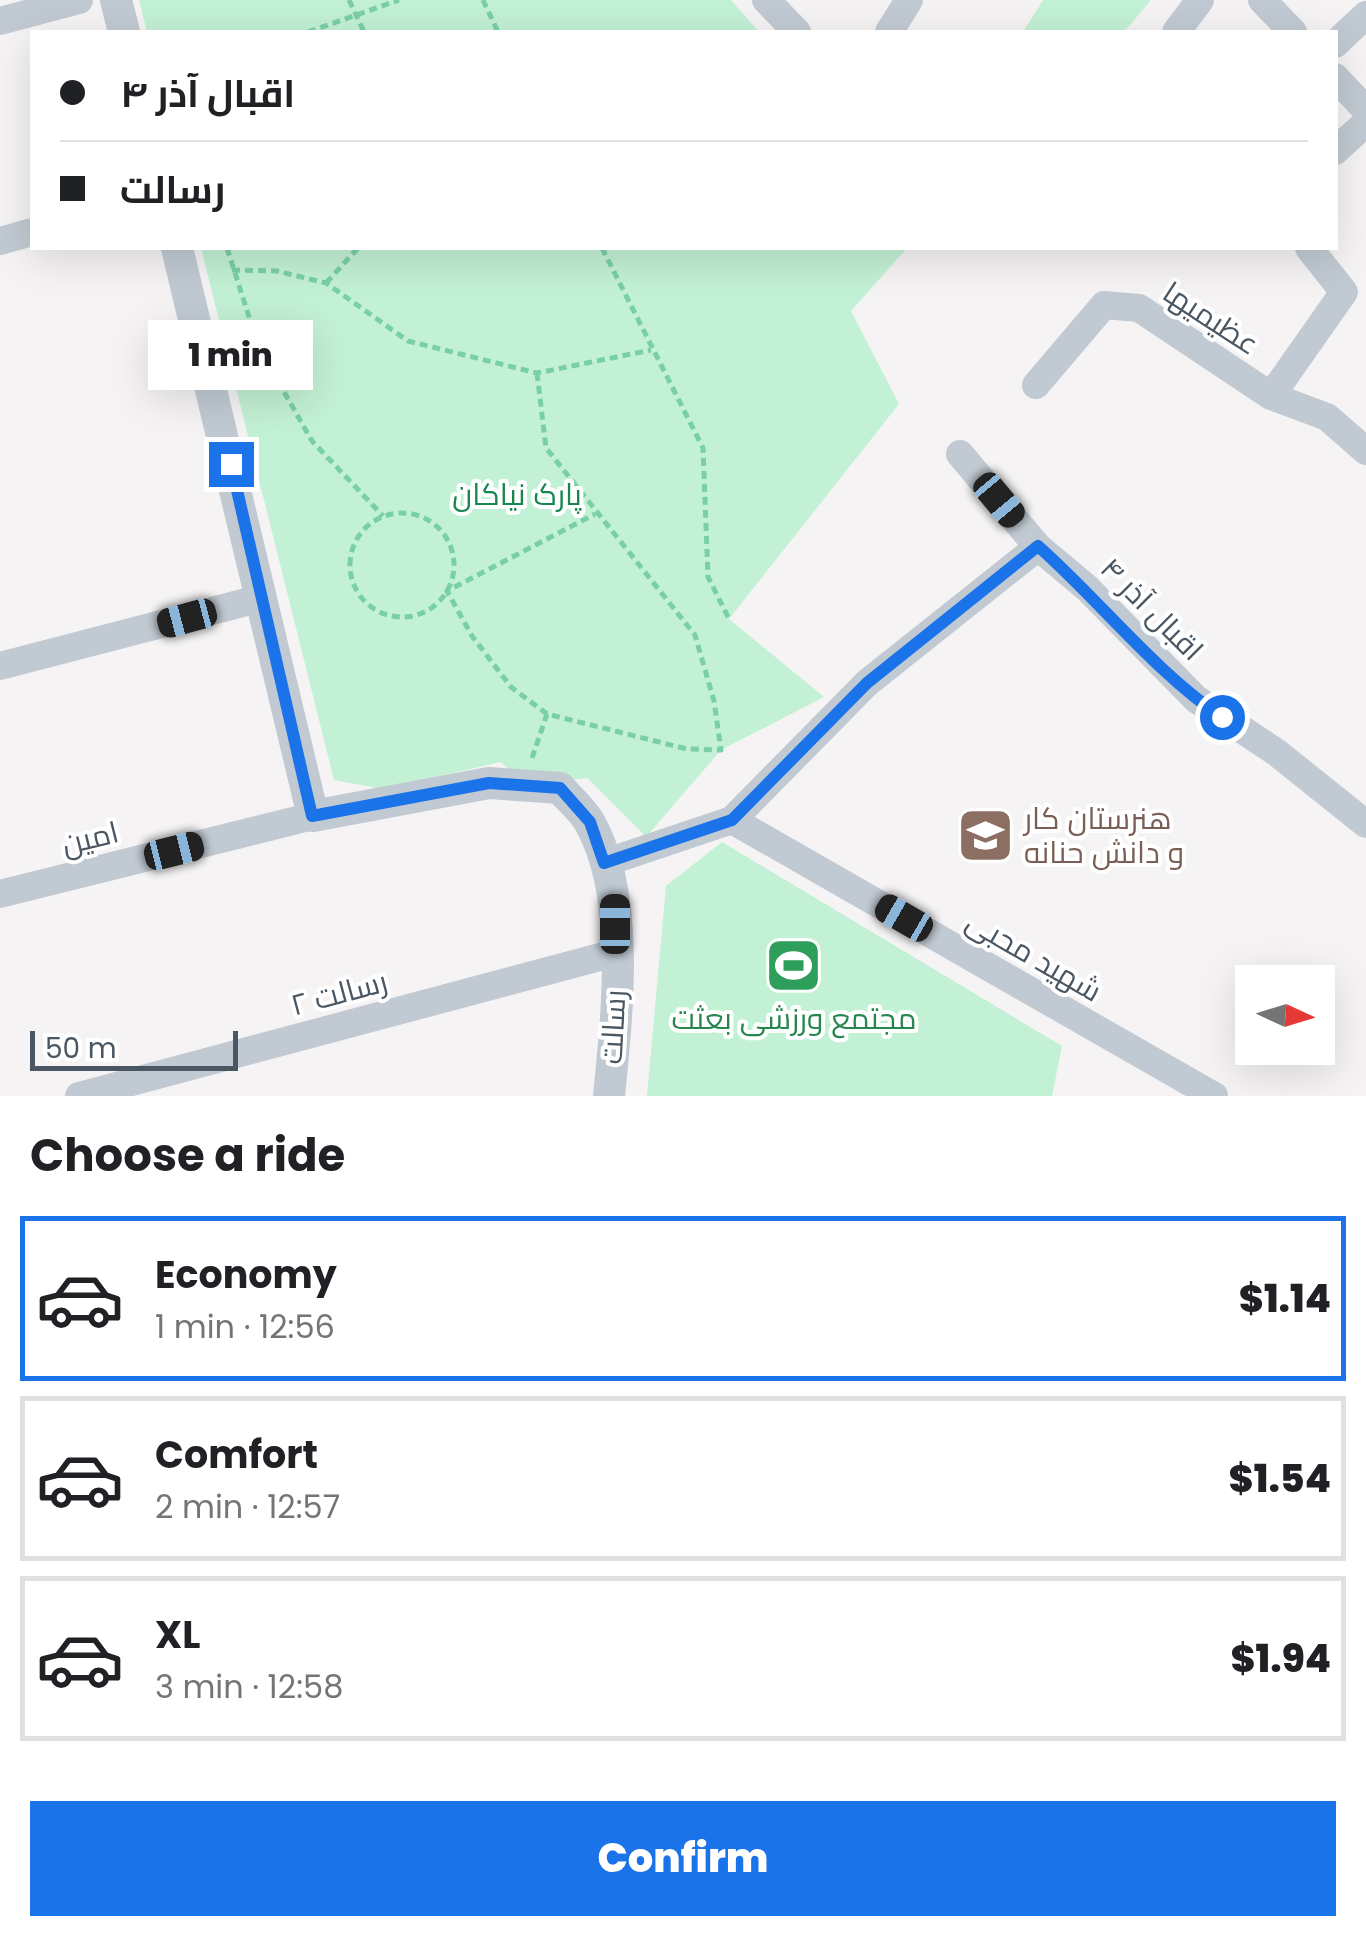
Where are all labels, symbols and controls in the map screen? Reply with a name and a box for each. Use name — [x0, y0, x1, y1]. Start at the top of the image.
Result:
text: اقبال آذر ۴ — [120, 67, 295, 120]
text: رسالت — [120, 163, 225, 216]
street label: عظیمیها — [1155, 271, 1267, 365]
callout: 1 min — [148, 319, 314, 389]
text: 1 min — [188, 332, 273, 377]
route end — [209, 442, 254, 487]
car — [968, 467, 1030, 533]
park label: پارک نیاکان — [452, 473, 582, 516]
street label: اقبال آذر ۴ — [1091, 548, 1213, 670]
car — [154, 596, 220, 640]
route start — [1200, 695, 1245, 740]
place label: هنرستان کار و دانش حنانه — [1022, 797, 1184, 874]
school or university icon: هنرستان کار و دانش حنانه — [955, 805, 1015, 865]
street label: امین — [57, 810, 123, 866]
car — [141, 829, 207, 873]
car — [871, 890, 937, 946]
car — [600, 894, 630, 954]
street label: شهید محبی — [958, 900, 1110, 1012]
sports icon: مجتمع ورزشی بعثت — [764, 936, 824, 996]
street label: رسالت ۲ — [286, 960, 392, 1026]
north arrow — [1235, 965, 1335, 1065]
map controls — [1235, 965, 1335, 1065]
street label: رسالت — [590, 989, 636, 1065]
place label: مجتمع ورزشی بعثت — [671, 997, 917, 1040]
scale bar — [30, 1026, 238, 1070]
text: 50 m — [45, 1029, 116, 1068]
text: Choose a ride — [30, 1124, 345, 1187]
text: Economy — [155, 1248, 337, 1301]
icon: car — [35, 1254, 125, 1344]
text: $1.14 — [1239, 1272, 1331, 1325]
text: 1 min · 12:56 — [155, 1304, 335, 1349]
text: Comfort — [155, 1428, 318, 1481]
icon: car — [35, 1434, 125, 1524]
text: $1.54 — [1229, 1452, 1331, 1505]
text: 2 min · 12:57 — [155, 1484, 340, 1529]
text: XL — [155, 1608, 200, 1661]
icon: car — [35, 1614, 125, 1704]
text: $1.94 — [1230, 1632, 1331, 1685]
text: 3 min · 12:58 — [155, 1664, 343, 1709]
button: Confirm — [30, 1801, 1336, 1916]

